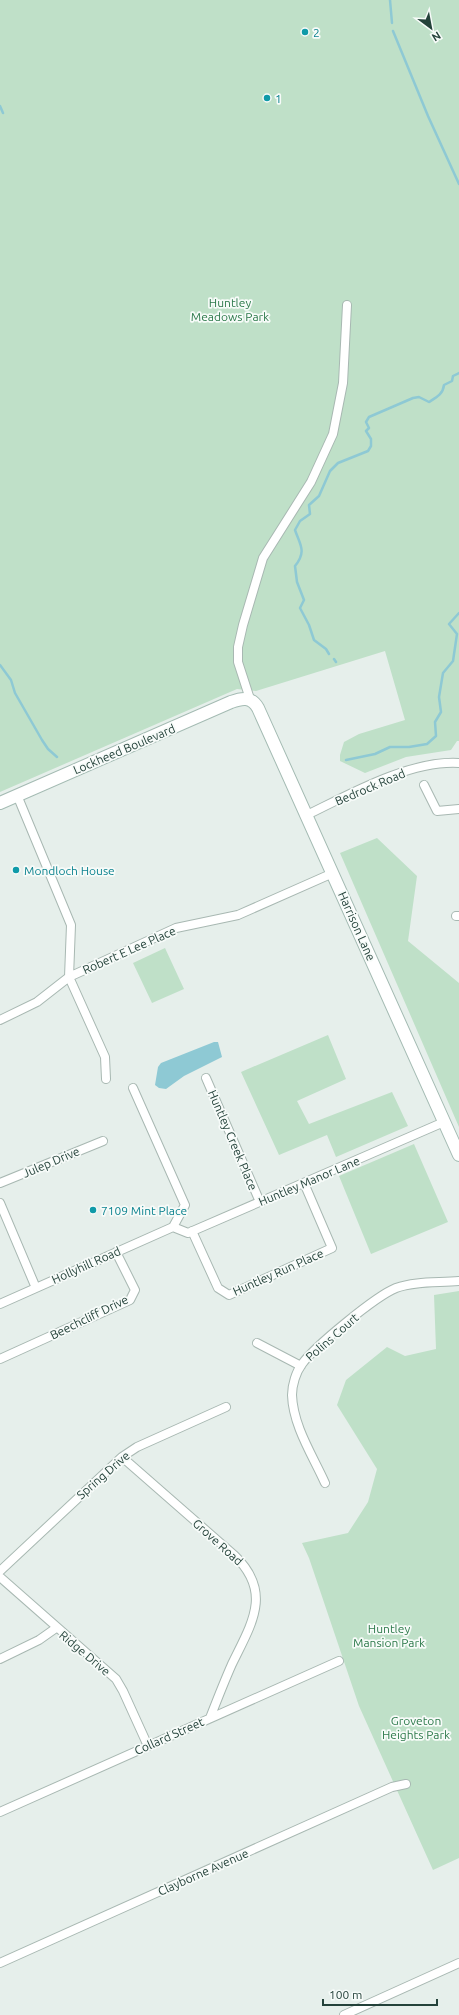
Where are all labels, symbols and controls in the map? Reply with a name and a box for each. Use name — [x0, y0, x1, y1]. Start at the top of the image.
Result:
north arrow — [411, 8, 451, 48]
place label: 2 — [313, 26, 320, 39]
marker: 2 — [300, 27, 310, 37]
text: N — [430, 29, 443, 44]
place label: 1 — [275, 92, 282, 105]
marker: 1 — [262, 93, 272, 103]
park label: Huntley Meadows Park — [191, 296, 269, 323]
street label: Lockheed Boulevard — [71, 722, 177, 776]
street label: Bedrock Road — [333, 766, 407, 808]
place label: Mondloch House — [24, 864, 115, 877]
marker: Mondloch House — [11, 865, 21, 875]
street label: Harrison Lane — [336, 889, 378, 963]
street label: Robert E Lee Place — [80, 924, 178, 976]
street label: Huntley Creek Place — [206, 1088, 260, 1192]
street label: Julep Drive — [21, 1144, 81, 1180]
street label: Huntley Manor Lane — [256, 1154, 362, 1208]
place label: 7109 Mint Place — [101, 1204, 187, 1217]
marker: 7109 Mint Place — [88, 1205, 98, 1215]
street label: Hollyhill Road — [50, 1244, 122, 1286]
street label: Huntley Run Place — [231, 1246, 325, 1298]
street label: Beechcliff Drive — [48, 1292, 130, 1342]
street label: Polins Court — [303, 1310, 361, 1363]
street label: Spring Drive — [74, 1449, 132, 1501]
street label: Grove Road — [190, 1516, 246, 1568]
park label: Huntley Mansion Park — [353, 1622, 425, 1649]
street label: Ridge Drive — [57, 1628, 113, 1678]
park label: Groveton Heights Park — [382, 1714, 450, 1741]
street label: Collard Street — [132, 1715, 206, 1757]
street label: Clayborne Avenue — [156, 1846, 250, 1898]
scale bar — [323, 1981, 437, 2007]
text: 100 m — [329, 1988, 362, 2001]

